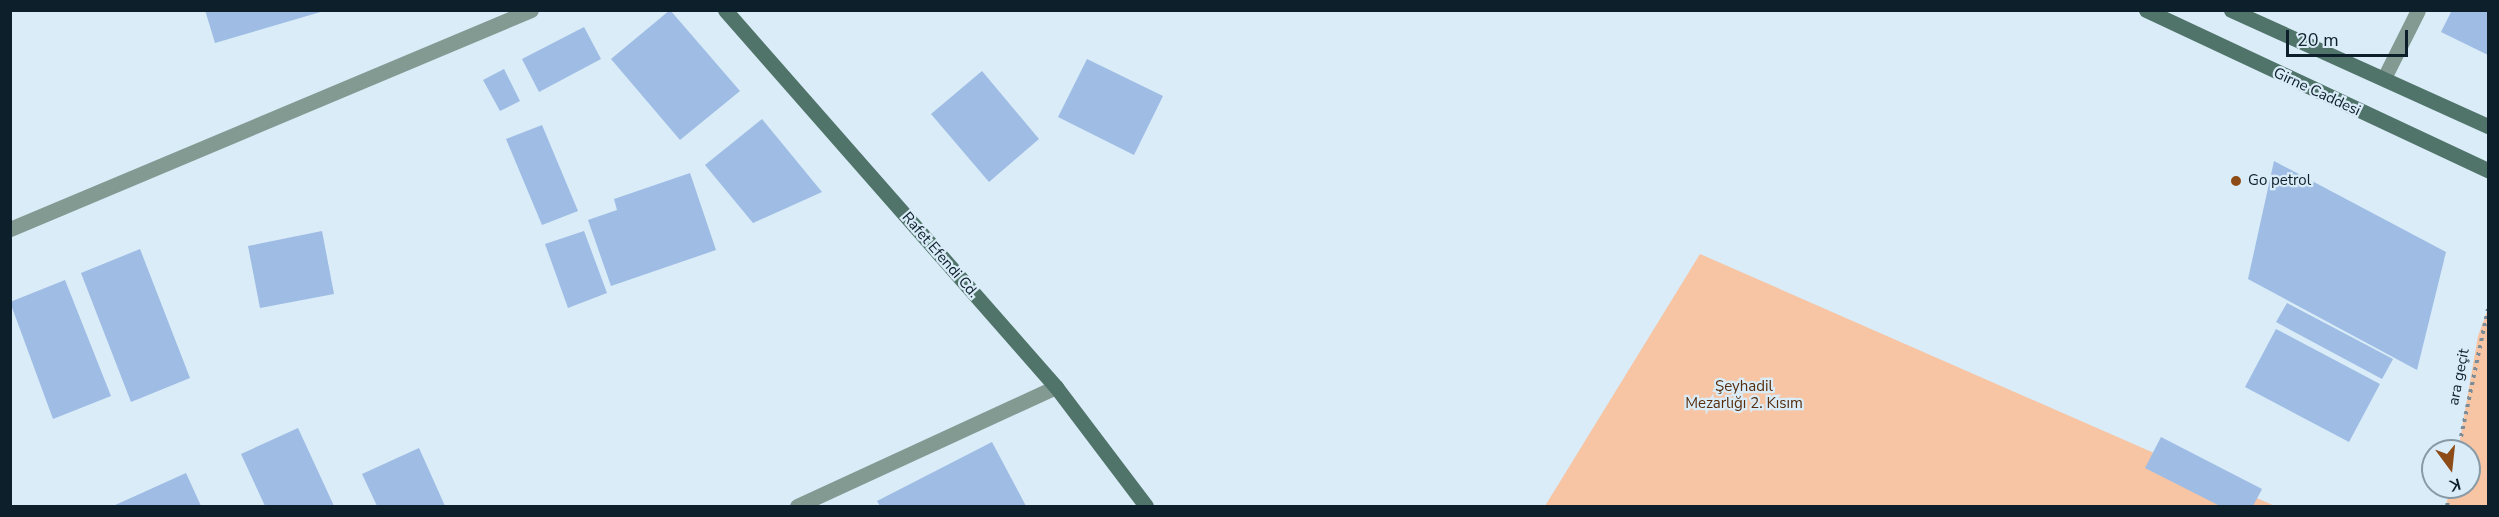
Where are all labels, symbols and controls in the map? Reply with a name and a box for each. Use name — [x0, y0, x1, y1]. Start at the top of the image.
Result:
scale bar — [2289, 18, 2410, 56]
text: 20 m — [2297, 28, 2339, 52]
street label: Girne Caddesi — [2271, 64, 2363, 120]
place label: Go petrol — [2248, 172, 2311, 190]
marker: Go petrol — [2229, 174, 2243, 188]
street label: Rafet Efendi Cd. — [898, 208, 982, 302]
street label: ara geçit — [2445, 347, 2473, 407]
park label: Şeyhadil Mezarlığı 2. Kısım — [1685, 377, 1803, 412]
north arrow — [2421, 439, 2481, 499]
text: K — [2447, 472, 2463, 496]

